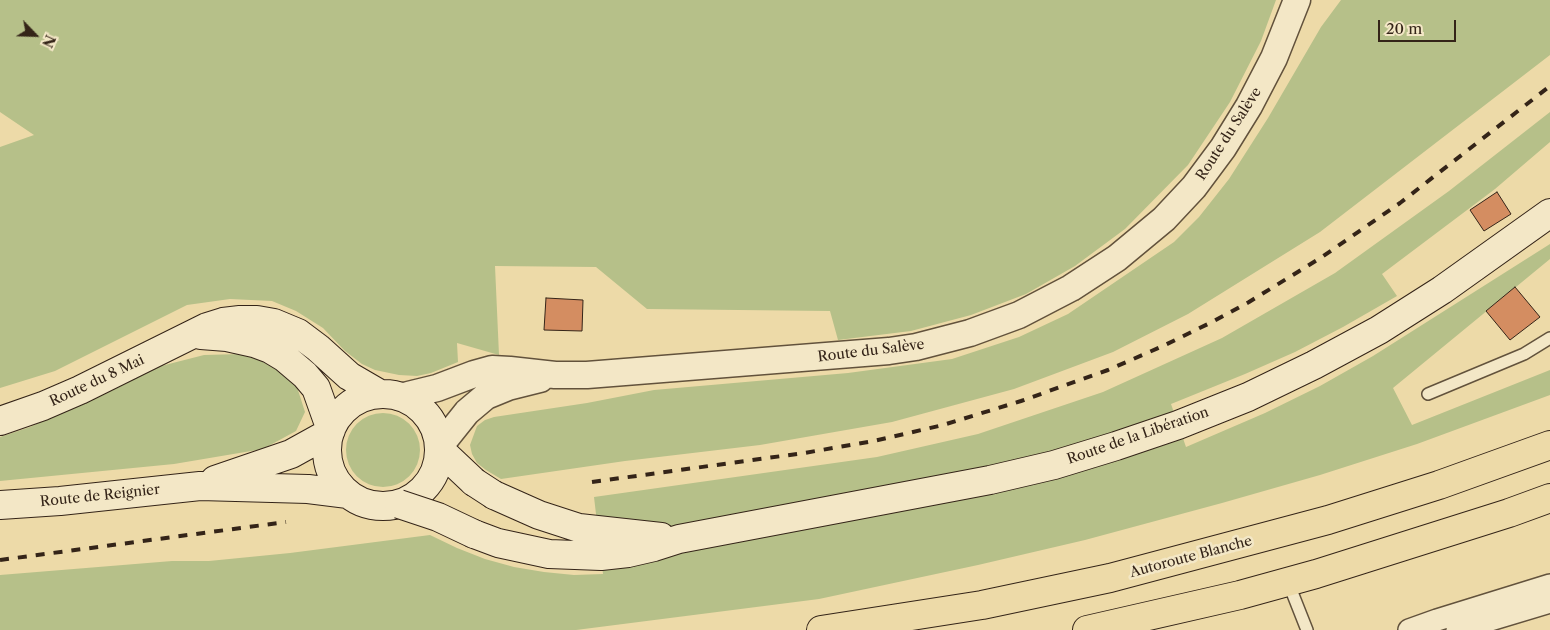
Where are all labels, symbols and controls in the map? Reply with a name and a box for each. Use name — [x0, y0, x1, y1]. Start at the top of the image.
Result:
north arrow — [10, 10, 60, 60]
scale bar — [1380, 10, 1458, 42]
text: 20 m — [1386, 19, 1422, 38]
text: N — [38, 32, 59, 50]
street label: Route du Salève — [1193, 84, 1265, 184]
street label: Route du Salève — [817, 336, 925, 366]
street label: Route du 8 Mai — [47, 352, 147, 410]
street label: Route de la Libération — [1065, 404, 1211, 468]
street label: Route de Reignier — [39, 481, 161, 511]
street label: Autoroute Blanche — [1128, 533, 1254, 581]

